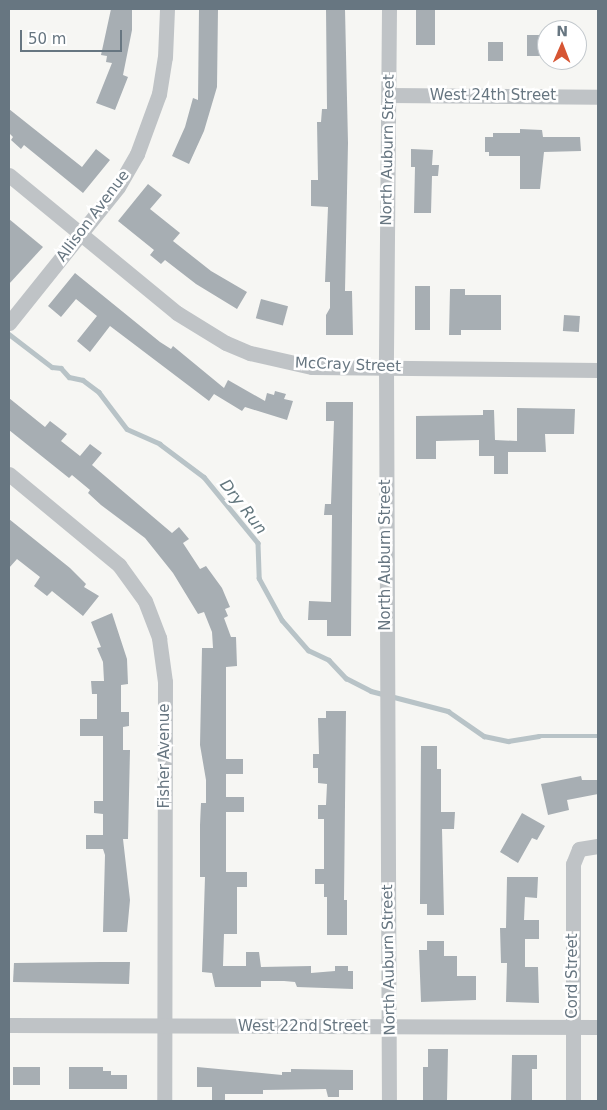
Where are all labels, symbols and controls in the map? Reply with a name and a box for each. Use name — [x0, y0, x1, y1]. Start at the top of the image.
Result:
scale bar — [22, 20, 125, 52]
north arrow — [537, 20, 587, 70]
text: N — [556, 23, 568, 39]
text: 50 m — [28, 30, 66, 48]
street label: North Auburn Street — [378, 74, 398, 226]
street label: West 24th Street — [430, 87, 556, 105]
street label: Allison Avenue — [53, 167, 133, 265]
street label: McCray Street — [295, 354, 401, 376]
water label: Dry Run — [215, 476, 271, 538]
street label: North Auburn Street — [377, 479, 395, 631]
street label: Fisher Avenue — [156, 704, 174, 808]
street label: North Auburn Street — [379, 884, 399, 1036]
street label: Cord Street — [564, 933, 582, 1019]
street label: West 22nd Street — [238, 1018, 368, 1036]

